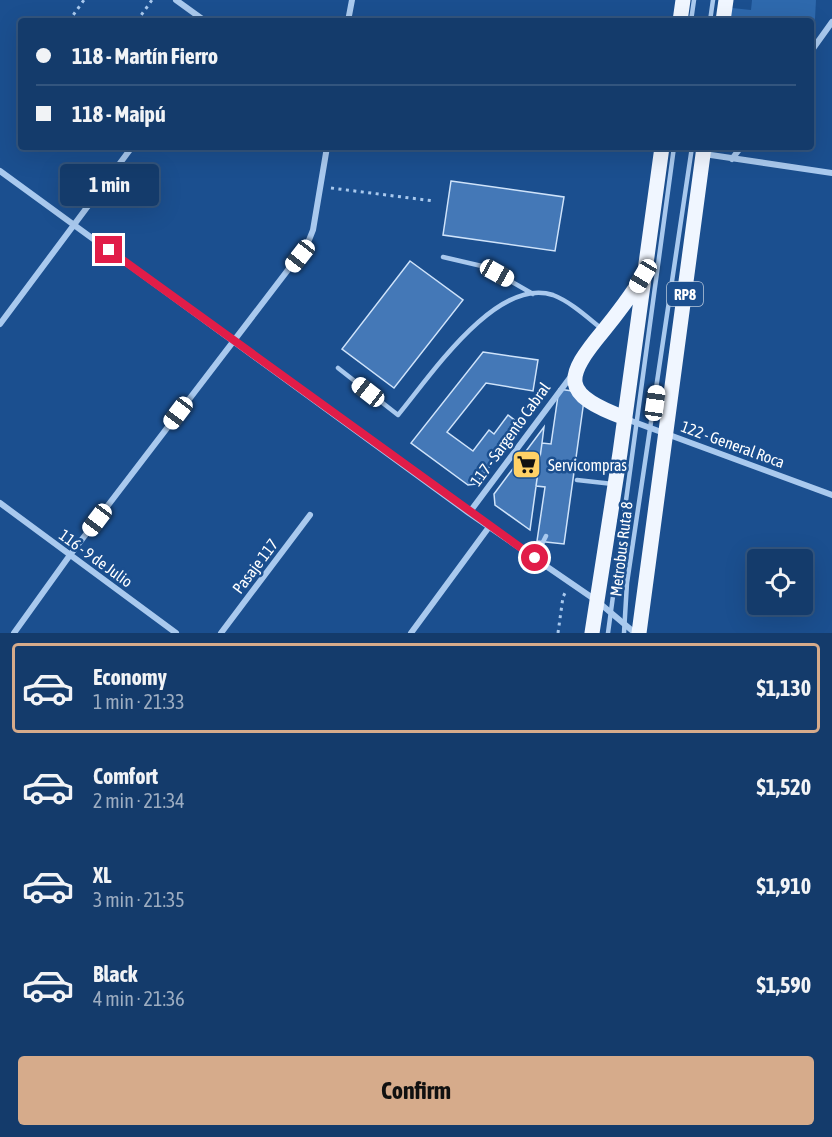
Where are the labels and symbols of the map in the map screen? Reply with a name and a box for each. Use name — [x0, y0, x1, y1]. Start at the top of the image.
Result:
callout: 1 min — [60, 163, 158, 205]
route end — [95, 236, 122, 263]
car — [282, 236, 318, 276]
car — [477, 256, 517, 290]
car — [626, 256, 660, 296]
road number: RP8 — [667, 282, 703, 306]
car — [348, 374, 388, 410]
street label: 117 - Sargento Cabral — [466, 378, 555, 490]
car — [644, 384, 666, 422]
car — [160, 393, 196, 433]
street label: 122 - General Roca — [679, 417, 787, 471]
supermarket icon: Servicompras — [511, 449, 543, 481]
place label: Servicompras — [548, 456, 627, 475]
car — [79, 500, 115, 540]
street label: Metrobus Ruta 8 — [606, 501, 636, 597]
street label: 116 - 9 de Julio — [56, 525, 136, 591]
street label: Pasaje 117 — [229, 535, 282, 597]
route start — [521, 544, 548, 571]

